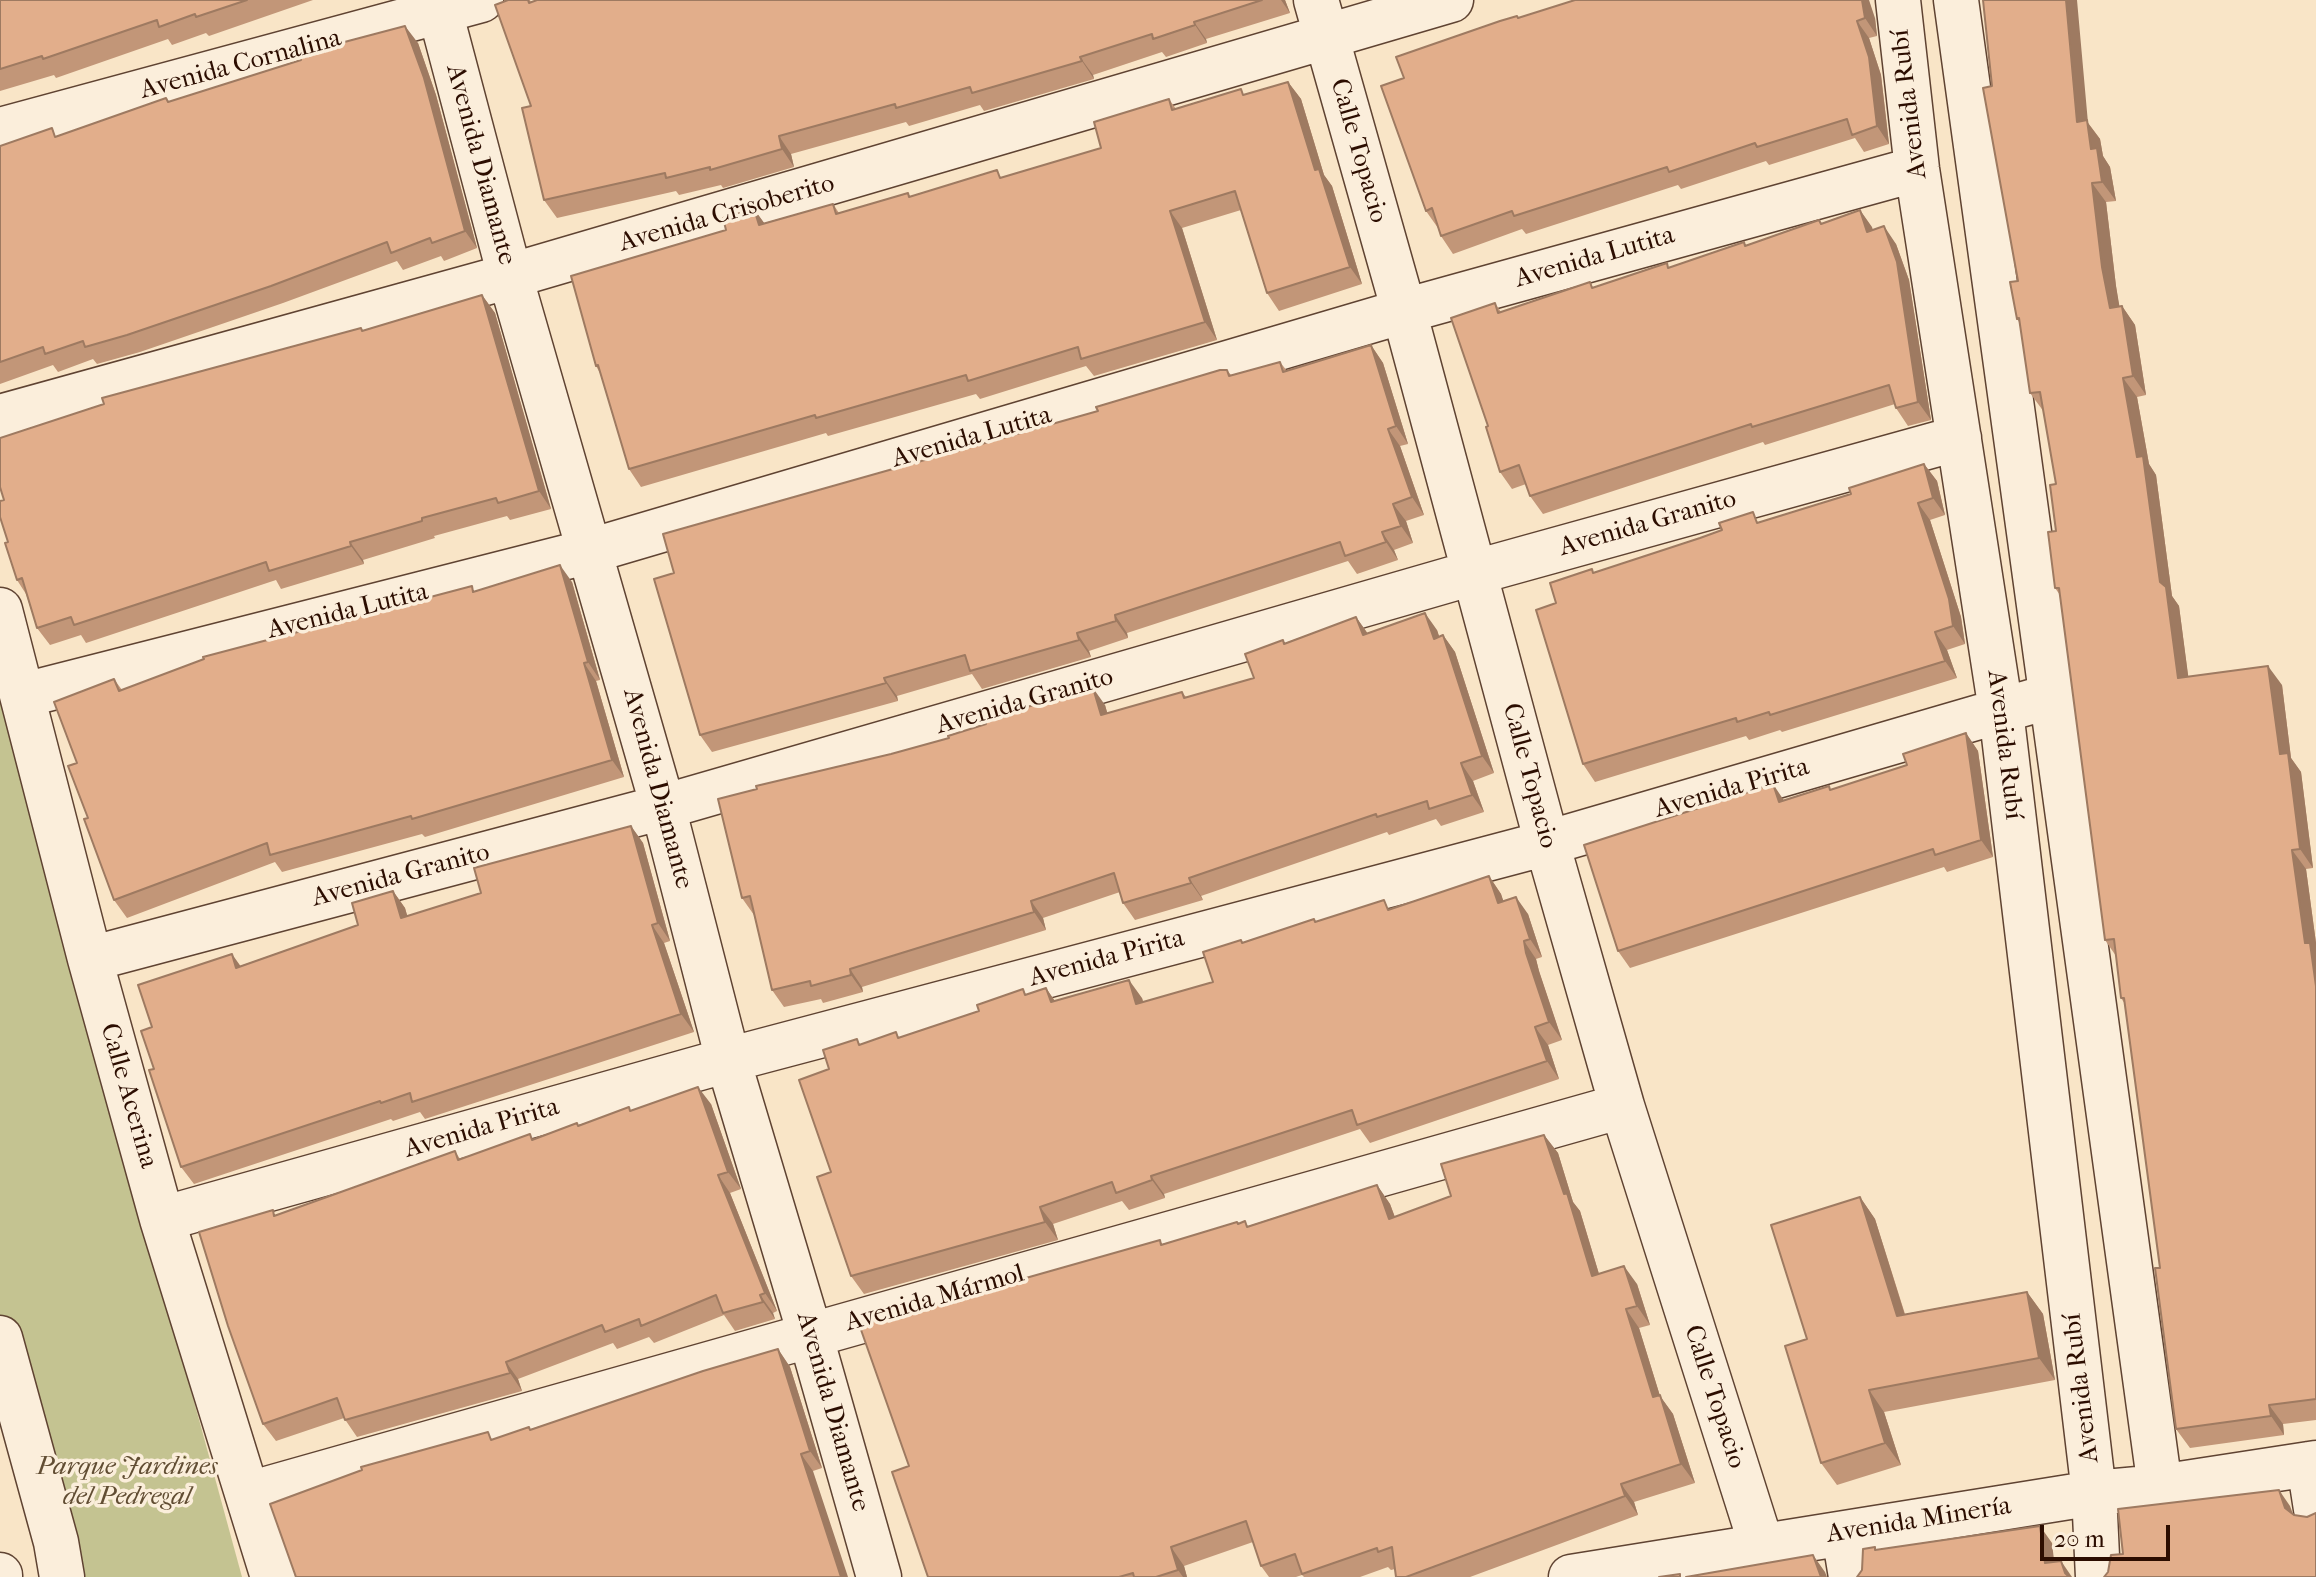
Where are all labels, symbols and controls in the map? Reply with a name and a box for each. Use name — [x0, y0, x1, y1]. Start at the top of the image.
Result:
street label: Avenida Cornalina — [137, 23, 345, 107]
street label: Avenida Rubí — [1885, 28, 1935, 180]
street label: Avenida Diamante — [438, 61, 522, 269]
street label: Calle Topacio — [1323, 75, 1393, 227]
street label: Avenida Crisoberito — [616, 168, 838, 260]
street label: Avenida Lutita — [1512, 220, 1678, 296]
street label: Avenida Lutita — [889, 400, 1055, 476]
street label: Avenida Granito — [1556, 484, 1740, 564]
street label: Avenida Lutita — [264, 577, 432, 647]
street label: Avenida Granito — [933, 662, 1117, 742]
street label: Avenida Rubí — [1979, 669, 2029, 821]
street label: Avenida Diamante — [615, 685, 699, 893]
street label: Calle Topacio — [1495, 700, 1563, 852]
street label: Avenida Pirita — [1651, 752, 1813, 826]
street label: Avenida Granito — [309, 837, 493, 915]
street label: Avenida Pirita — [1026, 923, 1188, 995]
street label: Calle Acerina — [92, 1020, 164, 1172]
street label: Avenida Pirita — [401, 1092, 563, 1166]
street label: Avenida Mármol — [842, 1259, 1028, 1339]
street label: Avenida Diamante — [789, 1309, 875, 1515]
street label: Avenida Rubí — [2057, 1312, 2107, 1464]
street label: Calle Topacio — [1676, 1321, 1752, 1473]
park label: Parque Jardines del Pedregal — [37, 1452, 217, 1514]
street label: Avenida Minería — [1825, 1491, 2013, 1551]
scale bar — [2044, 1509, 2174, 1559]
text: 20 m — [2054, 1525, 2105, 1553]

